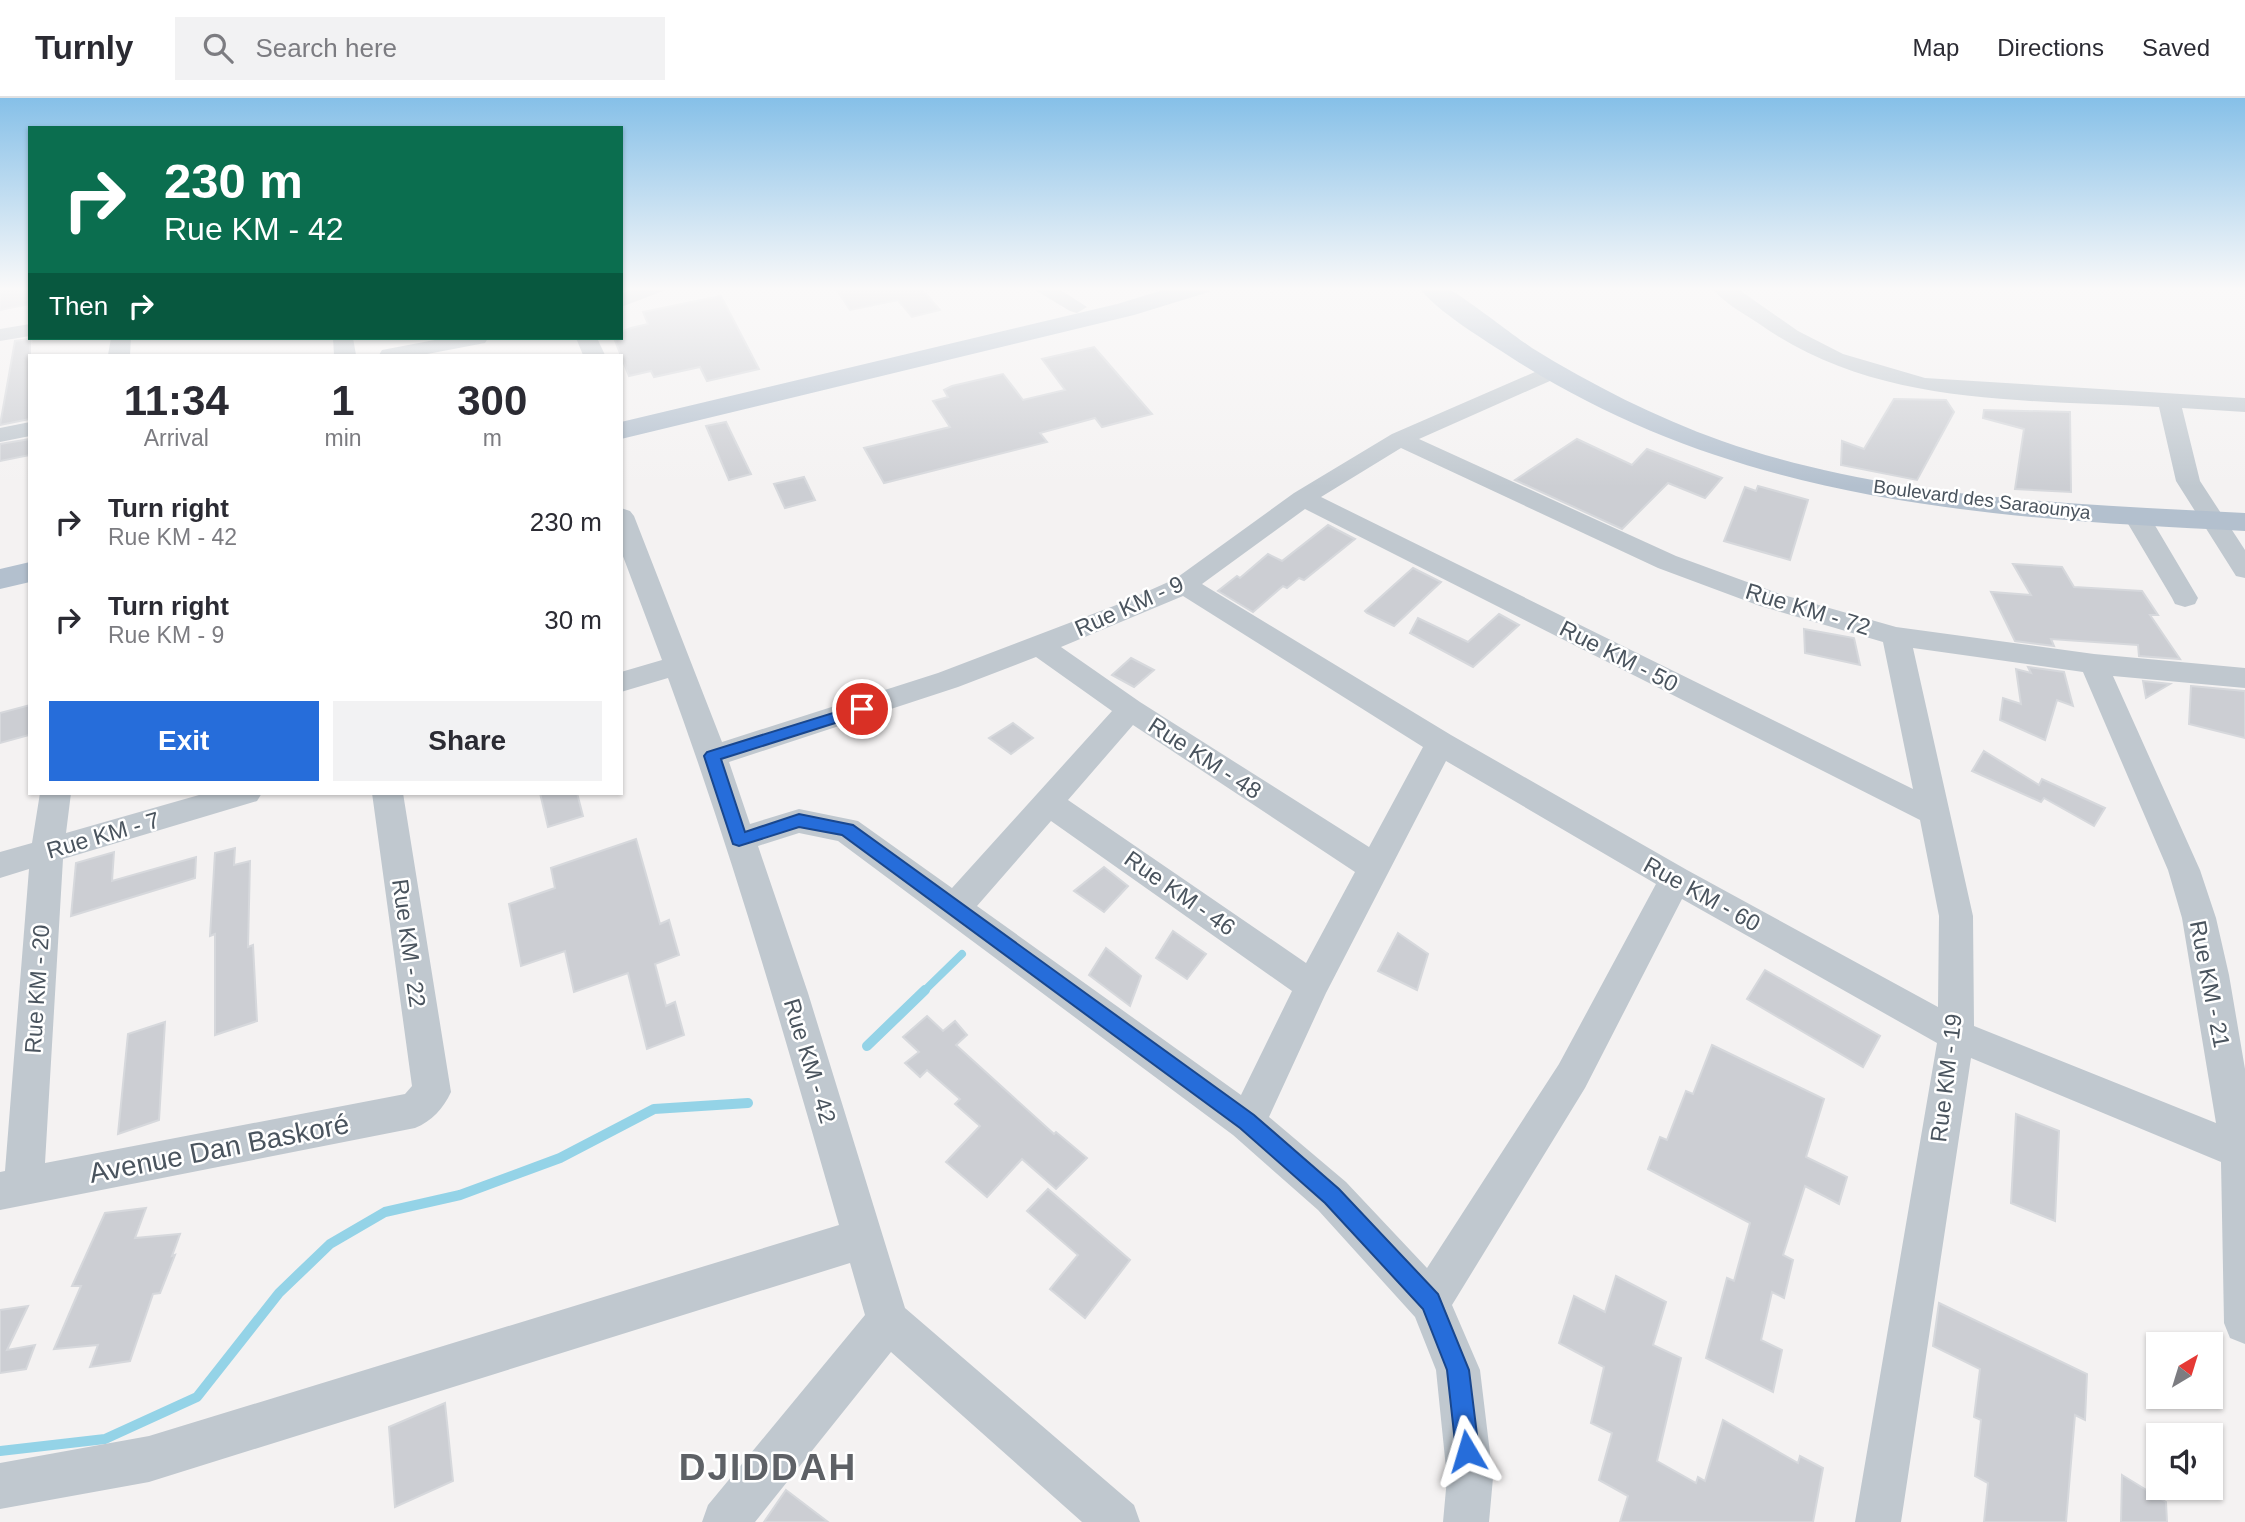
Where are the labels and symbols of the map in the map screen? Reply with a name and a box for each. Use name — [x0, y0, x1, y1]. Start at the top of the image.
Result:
street label: Boulevard des Saraounya — [1872, 476, 2092, 523]
street label: Rue KM - 9 — [1071, 570, 1187, 642]
street label: Rue KM - 72 — [1742, 578, 1874, 640]
street label: Rue KM - 50 — [1556, 615, 1682, 697]
pin — [832, 679, 892, 739]
street label: Rue KM - 48 — [1144, 712, 1266, 804]
street label: Rue KM - 7 — [44, 806, 162, 864]
street label: Rue KM - 46 — [1120, 845, 1240, 941]
street label: Rue KM - 60 — [1639, 851, 1765, 937]
street label: Rue KM - 22 — [387, 877, 431, 1009]
street label: Rue KM - 21 — [2185, 918, 2235, 1050]
street label: Rue KM - 20 — [20, 924, 54, 1054]
street label: Rue KM - 42 — [779, 995, 841, 1127]
street label: Rue KM - 19 — [1925, 1012, 1967, 1144]
street label: Avenue Dan Baskoré — [87, 1108, 352, 1189]
north arrow — [2146, 1332, 2222, 1409]
position arrow — [1430, 1414, 1504, 1488]
district label: DJIDDAH — [679, 1447, 857, 1488]

